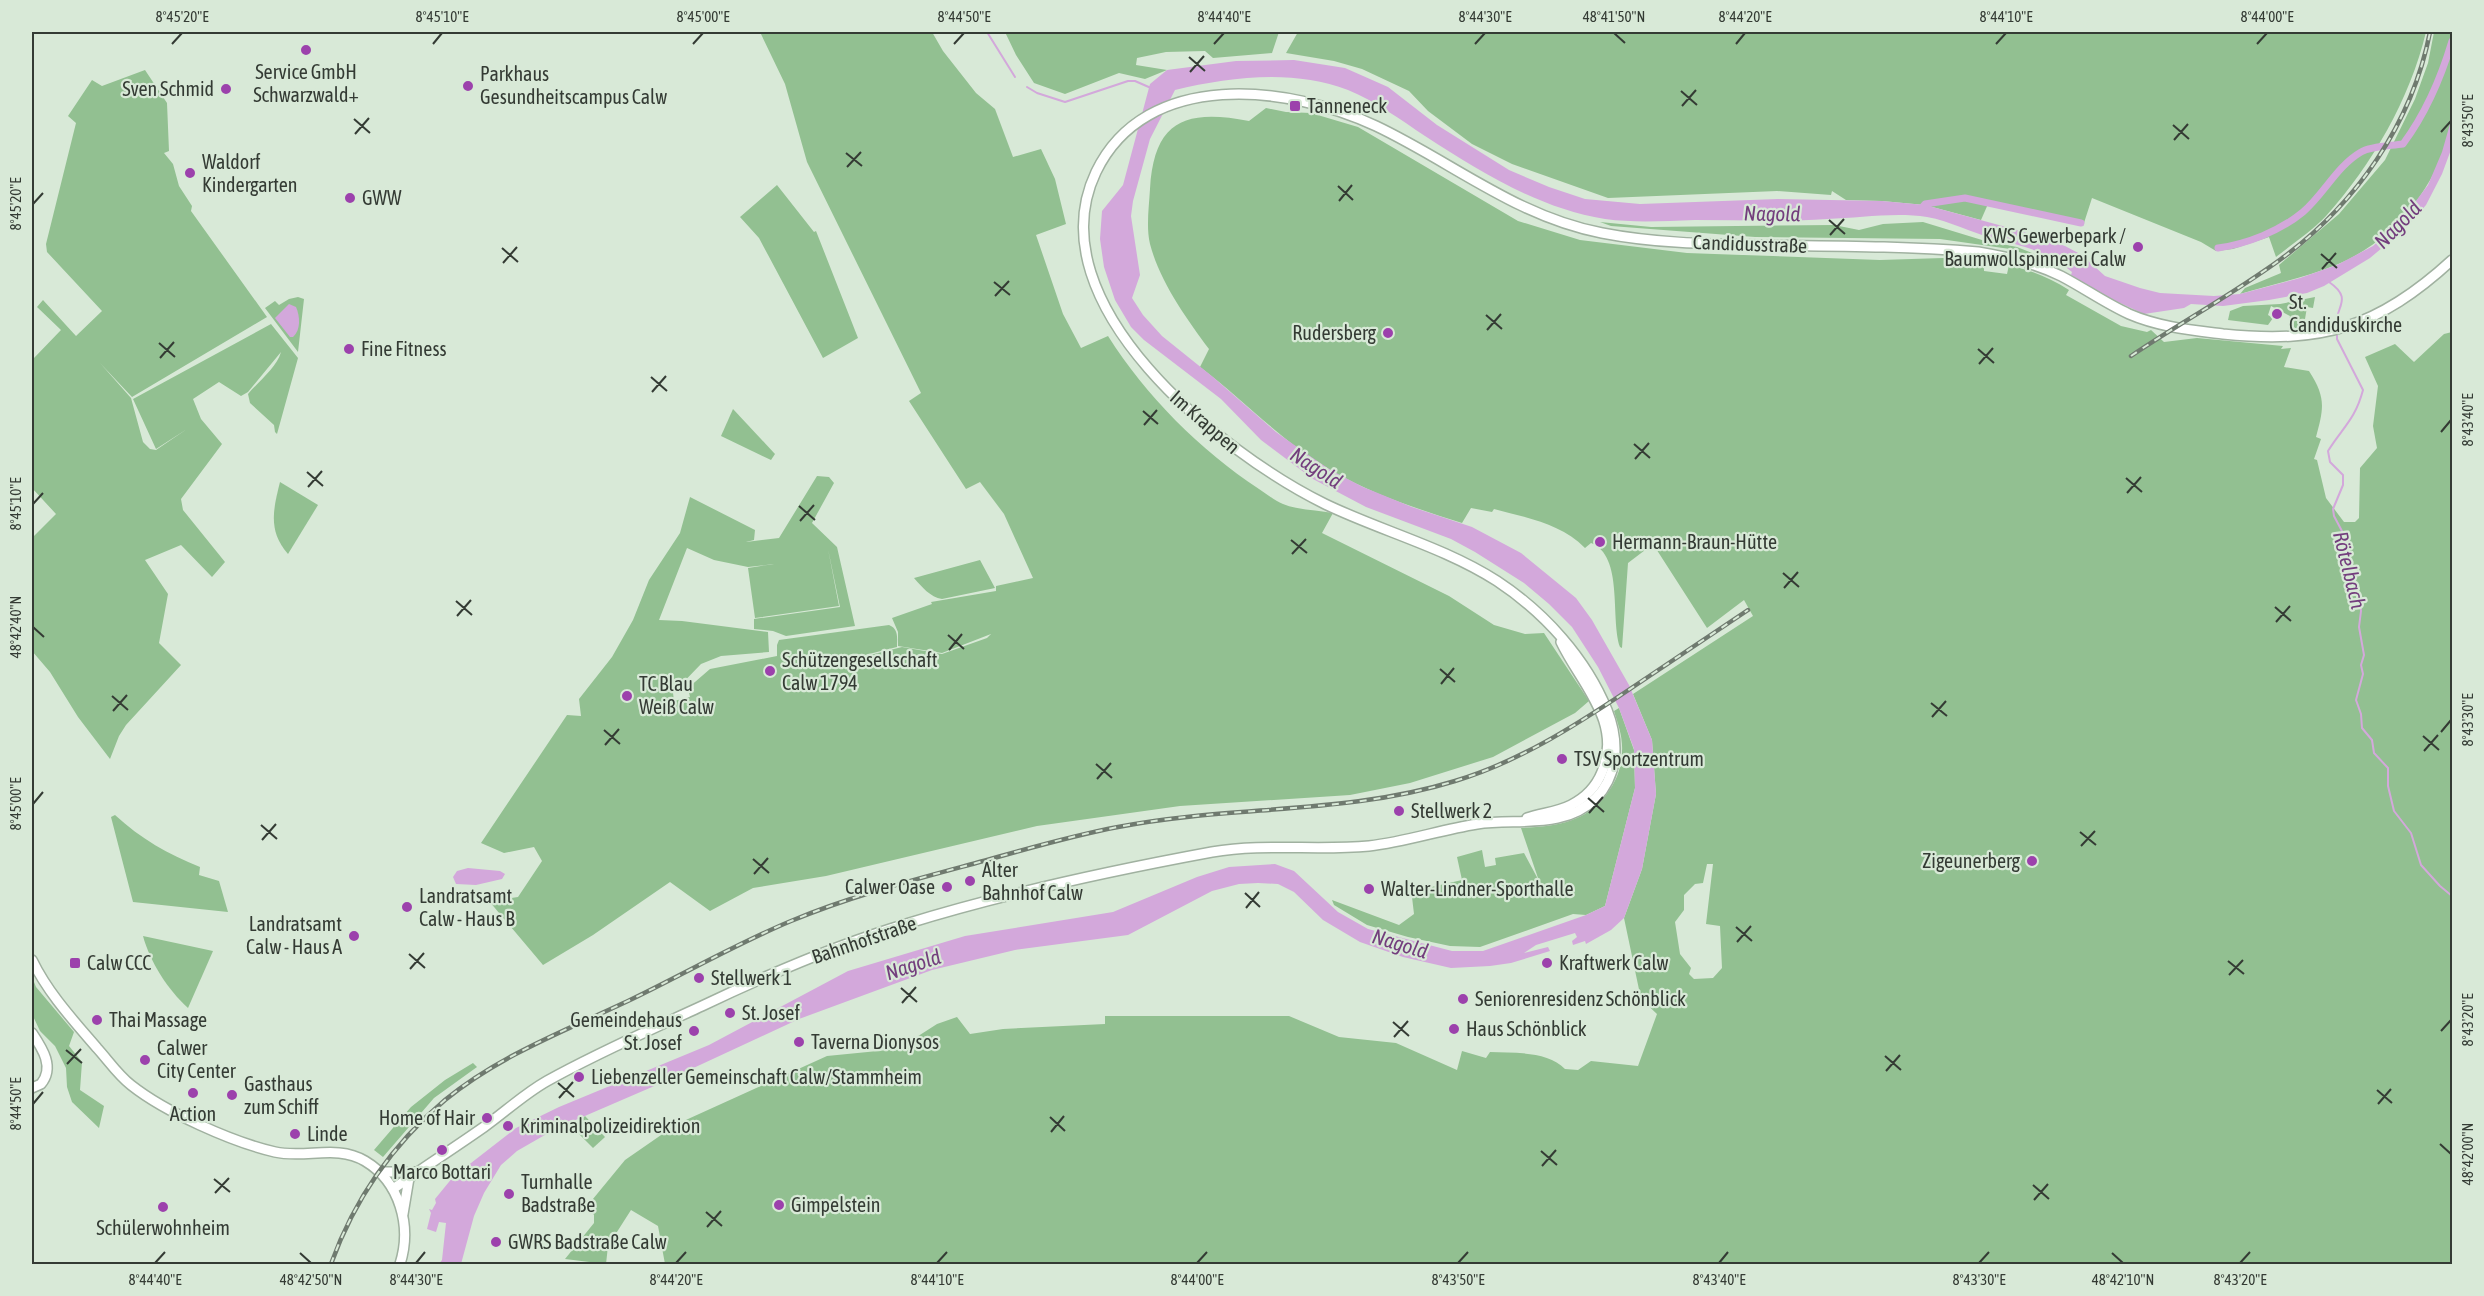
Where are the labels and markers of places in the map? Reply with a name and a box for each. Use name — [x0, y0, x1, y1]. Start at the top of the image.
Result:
marker: Service GmbH Schwarzwald+ — [299, 43, 313, 57]
place label: Service GmbH Schwarzwald+ — [253, 60, 359, 106]
place label: Parkhaus Gesundheitscampus Calw — [480, 62, 667, 108]
place label: Sven Schmid — [122, 77, 214, 100]
marker: Parkhaus Gesundheitscampus Calw — [461, 79, 475, 93]
marker: Sven Schmid — [219, 82, 233, 96]
place label: Tanneneck — [1307, 94, 1387, 117]
marker: Tanneneck — [1288, 99, 1302, 113]
place label: Waldorf Kindergarten — [202, 150, 298, 196]
marker: Waldorf Kindergarten — [183, 166, 197, 180]
place label: GWW — [362, 186, 402, 209]
marker: GWW — [343, 191, 357, 205]
place label: KWS Gewerbepark / Baumwollspinnerei Calw — [1944, 224, 2126, 270]
marker: KWS Gewerbepark / Baumwollspinnerei Calw — [2131, 240, 2145, 254]
place label: St. Candiduskirche — [2289, 290, 2402, 336]
marker: St. Candiduskirche — [2270, 307, 2284, 321]
place label: Rudersberg — [1292, 321, 1376, 344]
marker: Rudersberg — [1381, 326, 1395, 340]
place label: Fine Fitness — [361, 337, 447, 360]
marker: Fine Fitness — [342, 342, 356, 356]
place label: Hermann-Braun-Hütte — [1612, 530, 1777, 553]
marker: Hermann-Braun-Hütte — [1593, 535, 1607, 549]
place label: Schützengesellschaft Calw 1794 — [782, 648, 938, 694]
marker: Schützengesellschaft Calw 1794 — [763, 664, 777, 678]
place label: TC Blau Weiß Calw — [639, 672, 714, 718]
marker: TC Blau Weiß Calw — [620, 689, 634, 703]
place label: TSV Sportzentrum — [1574, 747, 1704, 770]
marker: TSV Sportzentrum — [1555, 752, 1569, 766]
place label: Stellwerk 2 — [1411, 799, 1492, 822]
marker: Stellwerk 2 — [1392, 804, 1406, 818]
place label: Zigeunerberg — [1922, 849, 2020, 872]
marker: Zigeunerberg — [2025, 854, 2039, 868]
place label: Alter Bahnhof Calw — [982, 858, 1083, 904]
marker: Alter Bahnhof Calw — [963, 874, 977, 888]
place label: Calwer Oase — [845, 875, 935, 898]
place label: Walter-Lindner-Sporthalle — [1381, 877, 1573, 900]
marker: Calwer Oase — [940, 880, 954, 894]
marker: Walter-Lindner-Sporthalle — [1362, 882, 1376, 896]
place label: Landratsamt Calw - Haus B — [419, 884, 515, 930]
marker: Landratsamt Calw - Haus B — [400, 900, 414, 914]
place label: Landratsamt Calw - Haus A — [246, 912, 342, 958]
marker: Landratsamt Calw - Haus A — [347, 929, 361, 943]
place label: Calw CCC — [87, 951, 151, 974]
place label: Kraftwerk Calw — [1559, 951, 1669, 974]
marker: Calw CCC — [68, 956, 82, 970]
marker: Kraftwerk Calw — [1540, 956, 1554, 970]
place label: Stellwerk 1 — [711, 966, 792, 989]
marker: Stellwerk 1 — [692, 971, 706, 985]
place label: Seniorenresidenz Schönblick — [1475, 987, 1686, 1010]
marker: Seniorenresidenz Schönblick — [1456, 992, 1470, 1006]
place label: St. Josef — [742, 1001, 800, 1024]
marker: St. Josef — [723, 1006, 737, 1020]
place label: Thai Massage — [109, 1008, 207, 1031]
place label: Gemeindehaus St. Josef — [570, 1008, 682, 1054]
marker: Thai Massage — [90, 1013, 104, 1027]
place label: Haus Schönblick — [1466, 1017, 1587, 1040]
marker: Haus Schönblick — [1447, 1022, 1461, 1036]
marker: Gemeindehaus St. Josef — [687, 1024, 701, 1038]
place label: Taverna Dionysos — [811, 1030, 939, 1053]
marker: Taverna Dionysos — [792, 1035, 806, 1049]
place label: Calwer City Center — [157, 1036, 237, 1082]
marker: Calwer City Center — [138, 1053, 152, 1067]
place label: Liebenzeller Gemeinschaft Calw/Stammheim — [591, 1065, 922, 1088]
marker: Liebenzeller Gemeinschaft Calw/Stammheim — [572, 1070, 586, 1084]
place label: Gasthaus zum Schiff — [244, 1072, 319, 1118]
marker: Action — [186, 1086, 200, 1100]
marker: Gasthaus zum Schiff — [225, 1088, 239, 1102]
place label: Action — [170, 1102, 216, 1125]
place label: Home of Hair — [379, 1106, 476, 1129]
marker: Home of Hair — [480, 1111, 494, 1125]
place label: Kriminalpolizeidirektion — [520, 1114, 700, 1137]
marker: Kriminalpolizeidirektion — [501, 1119, 515, 1133]
place label: Linde — [307, 1122, 348, 1145]
marker: Linde — [288, 1127, 302, 1141]
marker: Marco Bottari — [435, 1143, 449, 1157]
place label: Marco Bottari — [393, 1160, 491, 1183]
place label: Turnhalle Badstraße — [521, 1170, 595, 1216]
marker: Turnhalle Badstraße — [502, 1187, 516, 1201]
place label: Gimpelstein — [791, 1193, 880, 1216]
marker: Gimpelstein — [772, 1198, 786, 1212]
marker: Schülerwohnheim — [156, 1200, 170, 1214]
place label: Schülerwohnheim — [96, 1216, 230, 1239]
place label: GWRS Badstraße Calw — [508, 1230, 667, 1253]
marker: GWRS Badstraße Calw — [489, 1235, 503, 1249]

